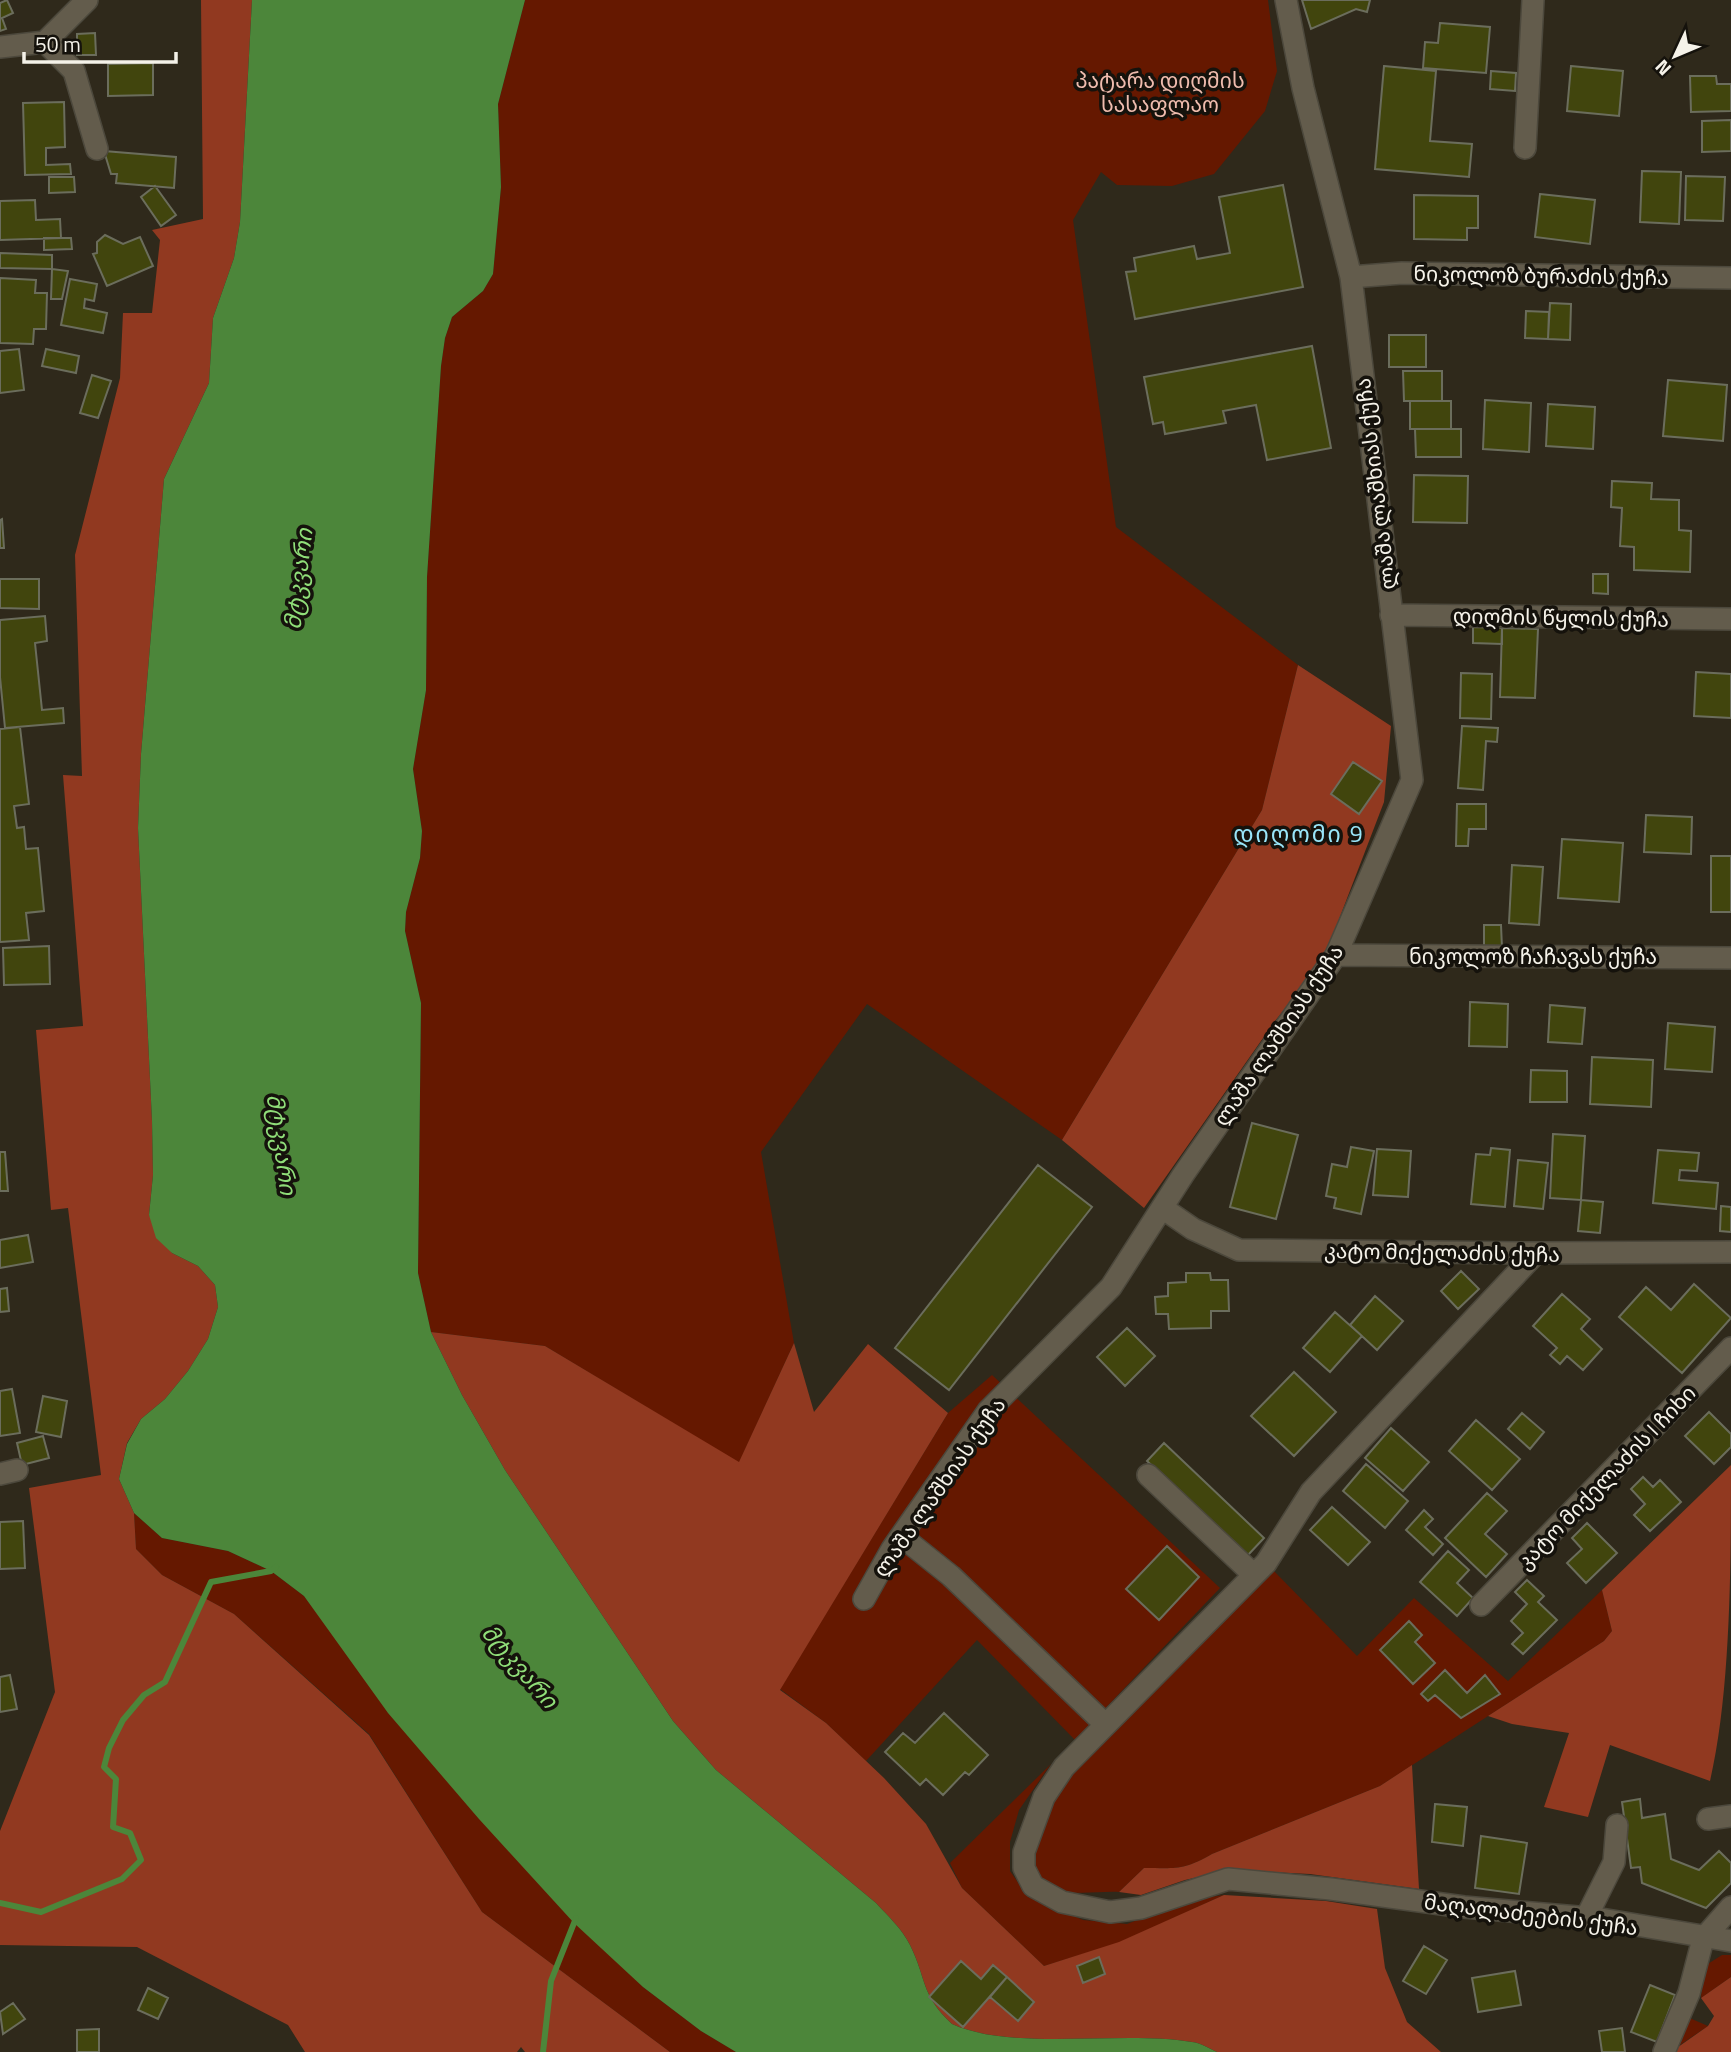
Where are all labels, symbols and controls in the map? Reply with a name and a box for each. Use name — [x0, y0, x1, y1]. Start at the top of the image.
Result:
scale bar — [24, 21, 177, 65]
north arrow — [1640, 21, 1710, 91]
text: 50 m — [35, 28, 81, 60]
text: N — [1647, 53, 1677, 83]
park label: პატარა დიღმის სასაფლაო — [1075, 64, 1245, 120]
street label: ნიკოლოზ ბურაძის ქუჩა — [1413, 257, 1669, 293]
street label: ლაშა ლაშხიას ქუჩა — [1346, 376, 1404, 592]
water label: მტკვარი — [274, 526, 322, 632]
street label: დიღმის წყლის ქუჩა — [1453, 599, 1669, 635]
district label: დიღომი 9 — [1233, 816, 1365, 851]
street label: ლაშა ლაშხიას ქუჩა — [1205, 938, 1351, 1132]
street label: ნიკოლოზ ჩაჩავას ქუჩა — [1409, 940, 1657, 972]
water label: მტკვარი — [258, 1091, 307, 1198]
street label: კატო მიქელაძის ქუჩა — [1324, 1234, 1560, 1270]
street label: კატო მიქელაძის I ჩიხი — [1509, 1377, 1703, 1577]
street label: ლაშა ლაშხიას ქუჩა — [865, 1391, 1013, 1583]
water label: მტკვარი — [473, 1616, 567, 1716]
street label: მაღალაძეების ქუჩა — [1422, 1885, 1640, 1943]

